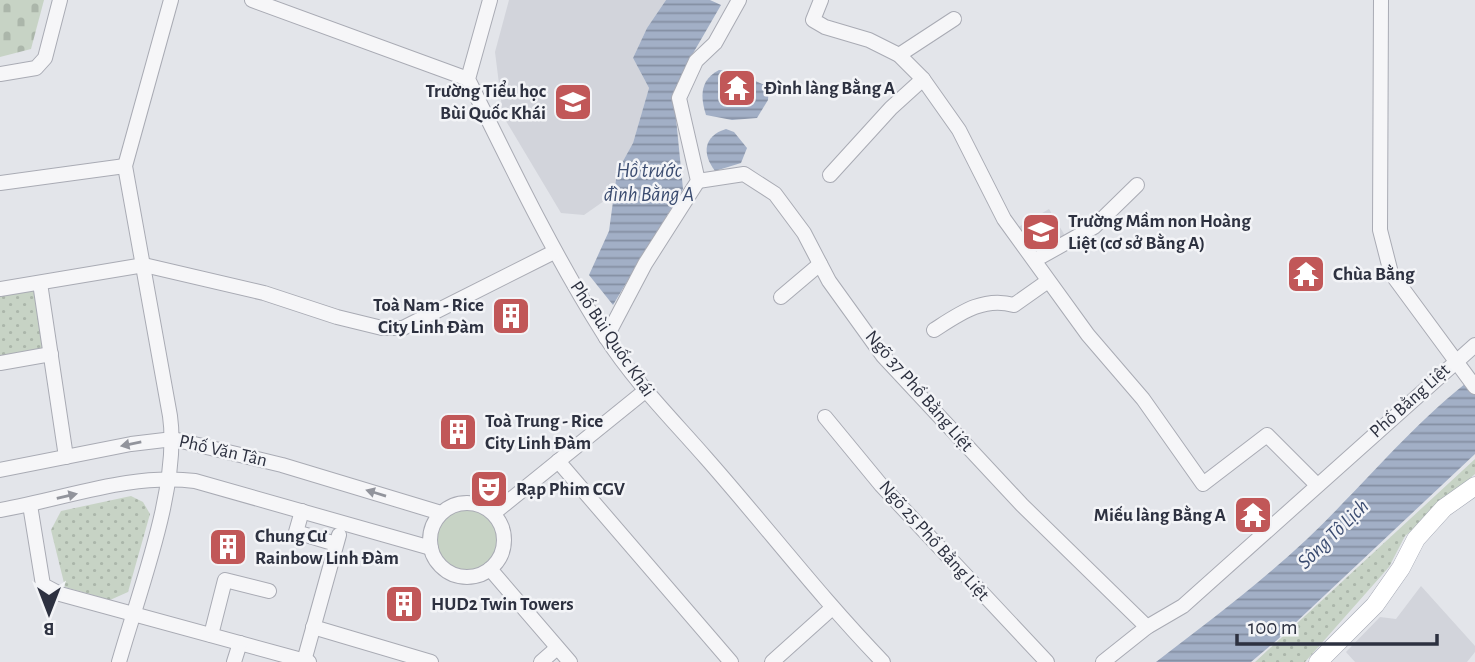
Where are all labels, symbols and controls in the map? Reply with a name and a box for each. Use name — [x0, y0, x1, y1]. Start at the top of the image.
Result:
temple icon: Đình làng Bằng A — [716, 67, 758, 109]
place label: Đình làng Bằng A — [764, 78, 896, 98]
place label: Trường Tiểu học Bùi Quốc Khái — [425, 80, 547, 123]
school or university icon: Trường Tiểu học Bùi Quốc Khái — [552, 81, 594, 123]
water label: Hồ trước đình Bằng A — [604, 160, 694, 205]
school or university icon: Trường Mầm non Hoàng Liệt (cơ sở Bằng A) — [1020, 211, 1062, 253]
place label: Trường Mầm non Hoàng Liệt (cơ sở Bằng A) — [1068, 211, 1251, 253]
temple icon: Chùa Bằng — [1285, 253, 1327, 295]
place label: Chùa Bằng — [1333, 264, 1415, 284]
street label: Phố Bùi Quốc Khái — [566, 278, 658, 400]
building icon: Toà Nam - Rice City Linh Đàm — [490, 295, 532, 337]
place label: Toà Nam - Rice City Linh Đàm — [373, 296, 484, 337]
street label: Ngõ 37 Phố Bằng Liệt — [861, 327, 977, 455]
street label: Phố Bằng Liệt — [1366, 360, 1454, 442]
building icon: Toà Trung - Rice City Linh Đàm — [437, 411, 479, 453]
place label: Toà Trung - Rice City Linh Đàm — [485, 412, 603, 453]
street label: Phố Văn Tân — [177, 432, 269, 470]
one-way arrow — [120, 438, 142, 449]
theatre icon: Rạp Phim CGV — [468, 468, 510, 510]
street label: Ngõ 25 Phố Bằng Liệt — [875, 477, 993, 605]
place label: Rạp Phim CGV — [516, 480, 626, 499]
one-way arrow — [365, 487, 386, 497]
one-way arrow — [56, 491, 78, 502]
temple icon: Miếu làng Bằng A — [1232, 494, 1274, 536]
water label: Sông Tô Lịch — [1293, 495, 1373, 573]
place label: Miếu làng Bằng A — [1094, 505, 1227, 525]
building icon: Chung Cư Rainbow Linh Đàm — [207, 526, 249, 568]
place label: Chung Cư Rainbow Linh Đàm — [255, 527, 399, 568]
north arrow — [14, 578, 84, 648]
building icon: HUD2 Twin Towers — [383, 583, 425, 625]
place label: HUD2 Twin Towers — [431, 595, 574, 614]
scale bar — [1237, 602, 1436, 646]
text: 100 m — [1248, 617, 1298, 638]
text: B — [43, 619, 55, 638]

